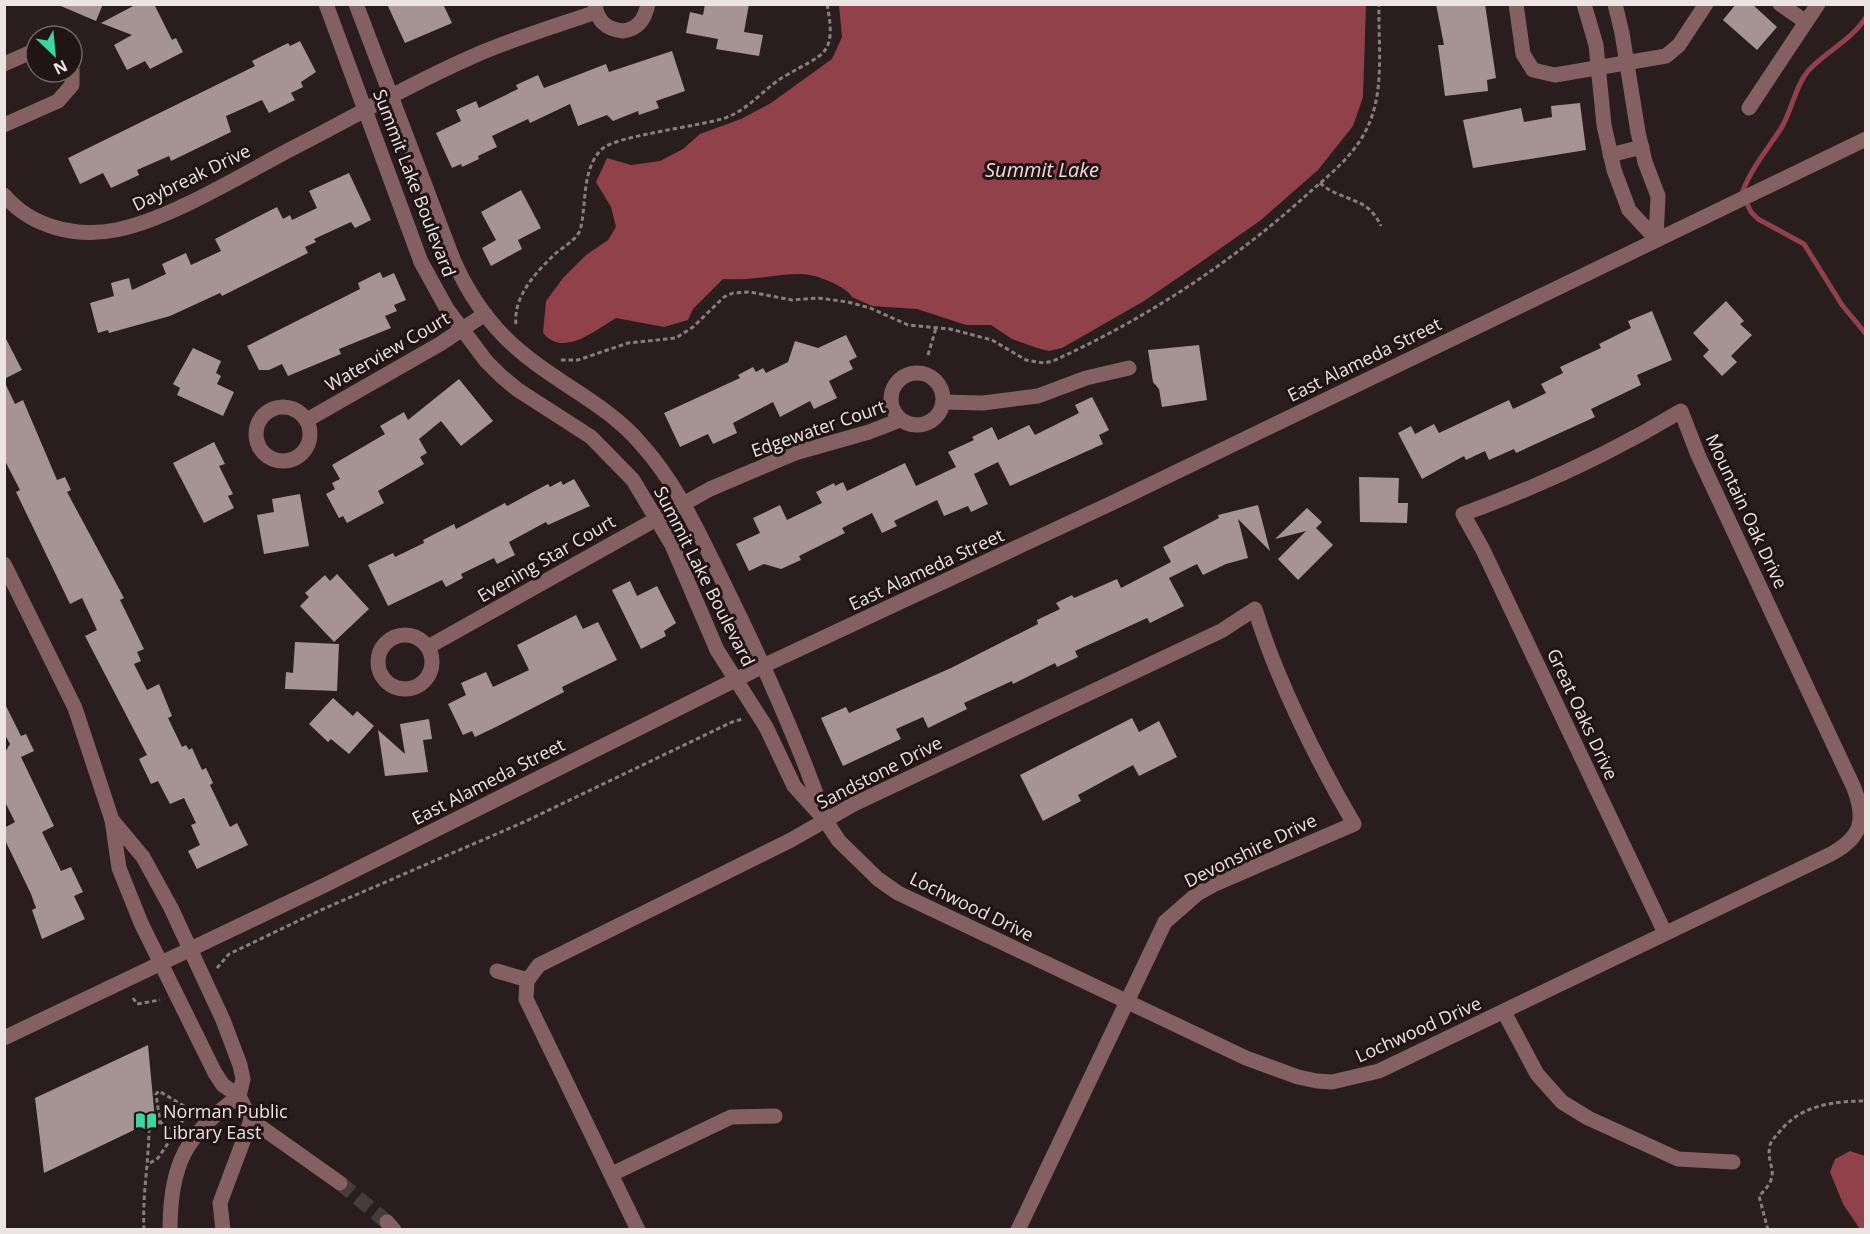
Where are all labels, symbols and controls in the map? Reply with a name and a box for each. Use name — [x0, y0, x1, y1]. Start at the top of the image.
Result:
north arrow — [24, 24, 84, 84]
text: N — [50, 55, 71, 80]
street label: Summit Lake Boulevard — [368, 86, 462, 280]
street label: Daybreak Drive — [128, 138, 254, 216]
water label: Summit Lake — [985, 156, 1099, 183]
street label: Waterview Court — [320, 306, 454, 396]
street label: East Alameda Street — [1283, 311, 1445, 407]
street label: Edgewater Court — [748, 394, 888, 462]
street label: Mountain Oak Drive — [1701, 430, 1793, 592]
street label: Summit Lake Boulevard — [649, 482, 761, 670]
street label: Evening Star Court — [473, 509, 619, 607]
street label: East Alameda Street — [845, 523, 1007, 615]
street label: Great Oaks Drive — [1542, 644, 1624, 784]
street label: Sandstone Drive — [812, 730, 946, 814]
street label: East Alameda Street — [408, 732, 568, 830]
street label: Devonshire Drive — [1180, 808, 1320, 892]
street label: Lochwood Drive — [906, 866, 1038, 946]
street label: Lochwood Drive — [1351, 991, 1485, 1067]
place label: Norman Public Library East — [163, 1099, 288, 1144]
library icon: Norman Public Library East — [134, 1109, 158, 1133]

